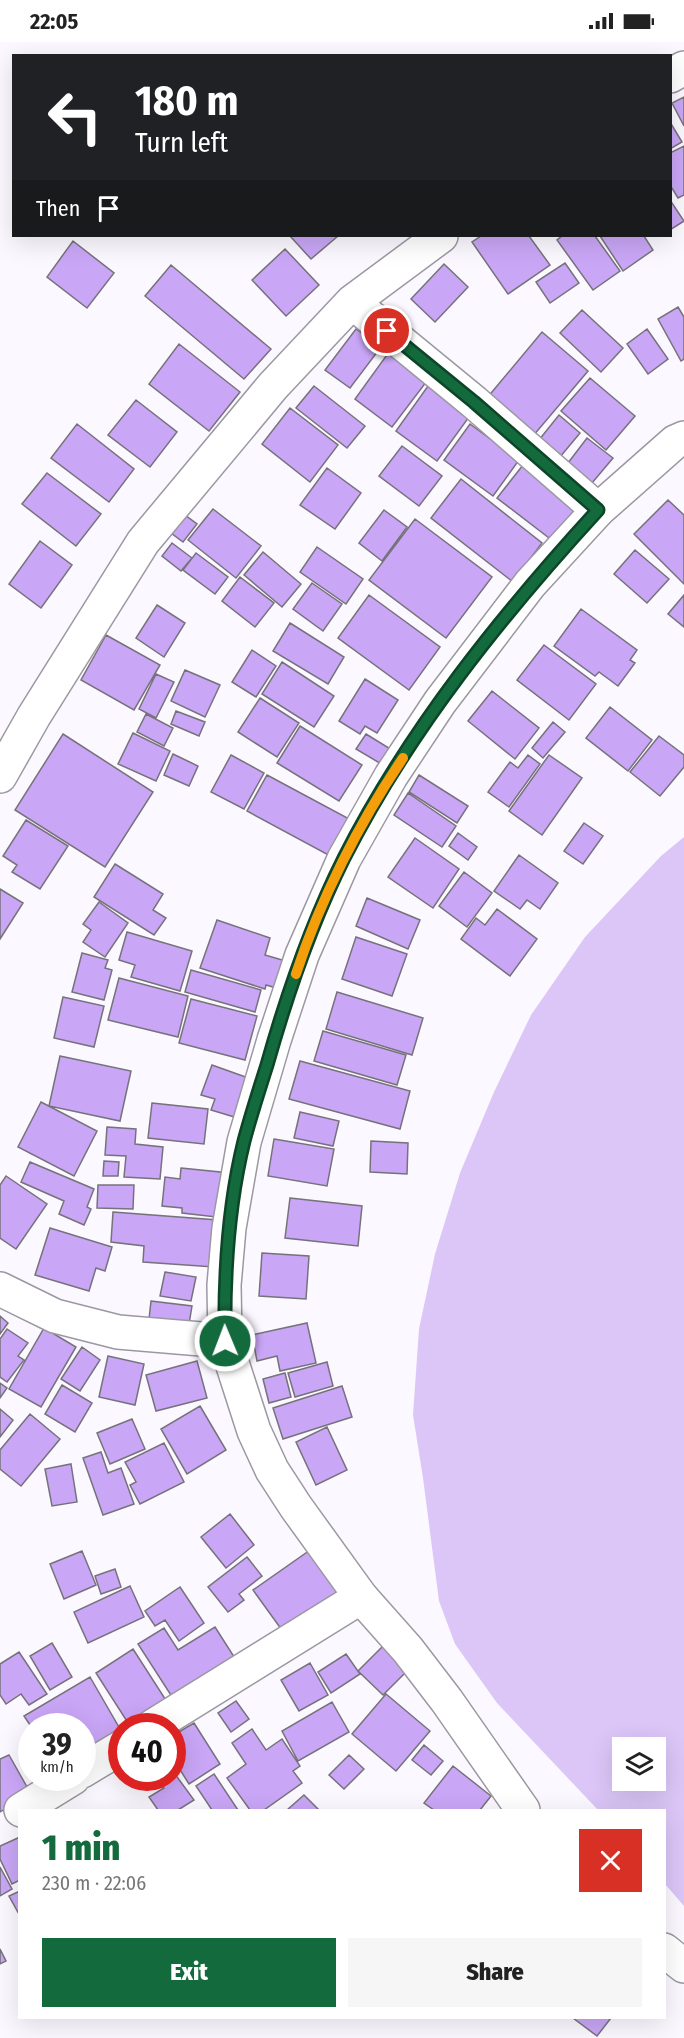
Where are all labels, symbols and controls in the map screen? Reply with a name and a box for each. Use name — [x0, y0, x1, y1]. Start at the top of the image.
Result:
text: 22:05 — [30, 8, 78, 35]
text: 180 m — [135, 76, 239, 126]
icon: left — [36, 78, 114, 156]
text: Turn left — [135, 127, 228, 159]
icon: arrive — [92, 192, 125, 225]
text: Then — [36, 195, 80, 222]
pin — [361, 305, 412, 356]
icon: arrive — [370, 314, 403, 347]
position arrow — [193, 1309, 257, 1373]
speed limit sign: 40 — [108, 1713, 186, 1791]
text: 39 — [42, 1727, 72, 1763]
map controls — [612, 1737, 666, 1791]
button: layers — [612, 1737, 666, 1791]
text: km/h — [40, 1758, 74, 1776]
text: 1 min — [42, 1826, 120, 1870]
button: close — [579, 1829, 642, 1892]
text: 230 m · 22:06 — [42, 1871, 146, 1895]
button: Exit — [42, 1938, 336, 2007]
button: Share — [348, 1938, 642, 2007]

